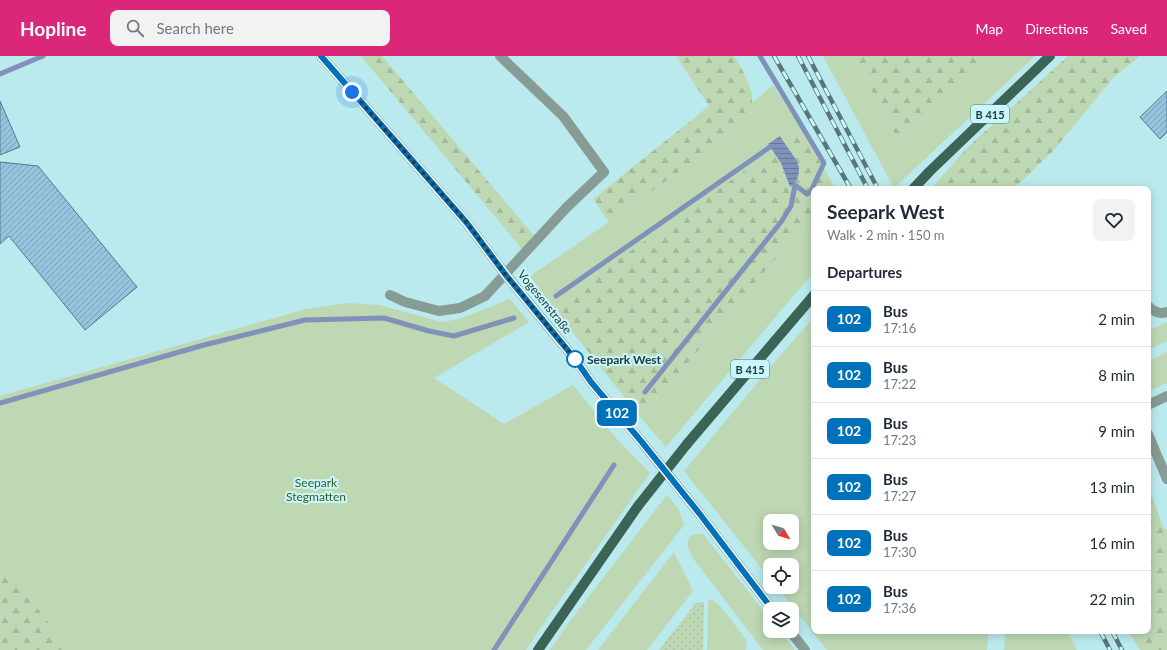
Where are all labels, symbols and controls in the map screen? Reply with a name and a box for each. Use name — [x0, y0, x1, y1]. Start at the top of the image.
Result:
search box — [110, 10, 390, 46]
text: Hopline — [20, 17, 86, 40]
icon: search — [124, 17, 146, 39]
text: Search here — [156, 19, 234, 37]
text: Map — [976, 20, 1003, 37]
text: Directions — [1025, 20, 1088, 37]
text: Saved — [1110, 20, 1147, 37]
your location — [342, 82, 362, 102]
road number: B 415 — [971, 105, 1009, 123]
button: heart — [1093, 199, 1135, 241]
text: Seepark West — [827, 200, 944, 223]
text: Walk · 2 min · 150 m — [827, 227, 945, 243]
text: Departures — [827, 263, 902, 281]
street label: Vogesenstraße — [515, 267, 575, 337]
text: Bus — [883, 302, 908, 320]
text: 102 — [837, 310, 861, 327]
text: 2 min — [1098, 310, 1135, 328]
text: 17:16 — [883, 320, 916, 336]
marker: Seepark West — [566, 350, 584, 368]
place label: Seepark West — [587, 352, 662, 367]
text: Bus — [883, 358, 908, 376]
road number: B 415 — [731, 360, 769, 378]
text: 102 — [837, 366, 861, 383]
text: 8 min — [1098, 366, 1135, 384]
text: 17:22 — [883, 376, 916, 392]
line badge: 102 — [594, 400, 640, 426]
text: 102 — [605, 404, 629, 421]
text: Bus — [883, 414, 908, 432]
text: 102 — [837, 422, 861, 439]
text: 9 min — [1098, 422, 1135, 440]
text: 17:23 — [883, 432, 916, 448]
text: Bus — [883, 470, 908, 488]
park label: Seepark Stegmatten — [286, 475, 346, 504]
text: 102 — [837, 478, 861, 495]
text: 13 min — [1089, 478, 1135, 496]
text: 17:27 — [883, 488, 916, 504]
north arrow — [763, 514, 799, 550]
map controls — [763, 514, 799, 638]
text: Bus — [883, 526, 908, 544]
text: 102 — [837, 534, 861, 551]
text: 16 min — [1089, 534, 1135, 552]
text: 17:30 — [883, 544, 916, 560]
button: locate — [763, 558, 799, 594]
text: Bus — [883, 582, 908, 600]
text: 102 — [837, 590, 861, 607]
text: 22 min — [1089, 590, 1135, 608]
text: 17:36 — [883, 600, 916, 616]
button: layers — [763, 602, 799, 638]

